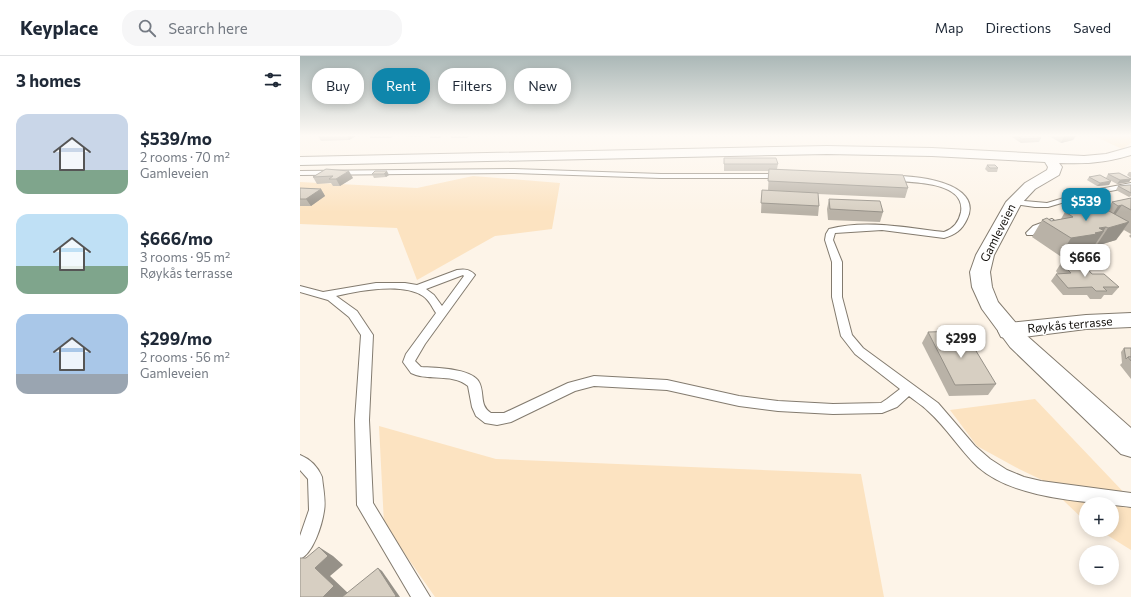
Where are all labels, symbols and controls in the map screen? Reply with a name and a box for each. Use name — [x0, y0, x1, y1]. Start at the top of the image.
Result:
search box — [122, 10, 402, 46]
text: Keyplace — [20, 16, 98, 39]
icon: search — [136, 17, 158, 39]
text: Search here — [168, 19, 248, 37]
text: Map — [935, 19, 964, 36]
text: Directions — [986, 19, 1051, 36]
text: Saved — [1073, 19, 1111, 36]
chip: Buy — [312, 68, 364, 104]
chip: Rent — [372, 68, 430, 104]
chip: Filters — [438, 68, 506, 104]
chip: New — [514, 68, 571, 104]
icon: filters — [262, 69, 284, 91]
text: 3 homes — [16, 70, 81, 91]
text: $539/mo — [140, 128, 212, 149]
icon: home — [48, 130, 96, 178]
text: 2 rooms · 70 m² — [140, 149, 230, 165]
text: Gamleveien — [140, 165, 209, 181]
pin: $539 — [1062, 188, 1110, 222]
text: $539 — [1071, 193, 1101, 209]
street label: Gamleveien — [976, 201, 1018, 264]
text: $666/mo — [140, 228, 213, 249]
icon: home — [48, 230, 96, 278]
pin: $666 — [1061, 244, 1109, 278]
text: 3 rooms · 95 m² — [140, 249, 230, 265]
text: $666 — [1069, 249, 1101, 265]
text: Røykås terrasse — [140, 265, 233, 281]
street label: Røykås terrasse — [1027, 313, 1113, 335]
pin: $299 — [937, 325, 985, 359]
text: $299/mo — [140, 328, 212, 349]
icon: home — [48, 330, 96, 378]
text: $299 — [946, 330, 976, 346]
text: 2 rooms · 56 m² — [140, 349, 230, 365]
text: Gamleveien — [140, 365, 209, 381]
map controls — [1079, 497, 1119, 585]
button: + — [1079, 497, 1119, 537]
button: − — [1079, 545, 1119, 585]

